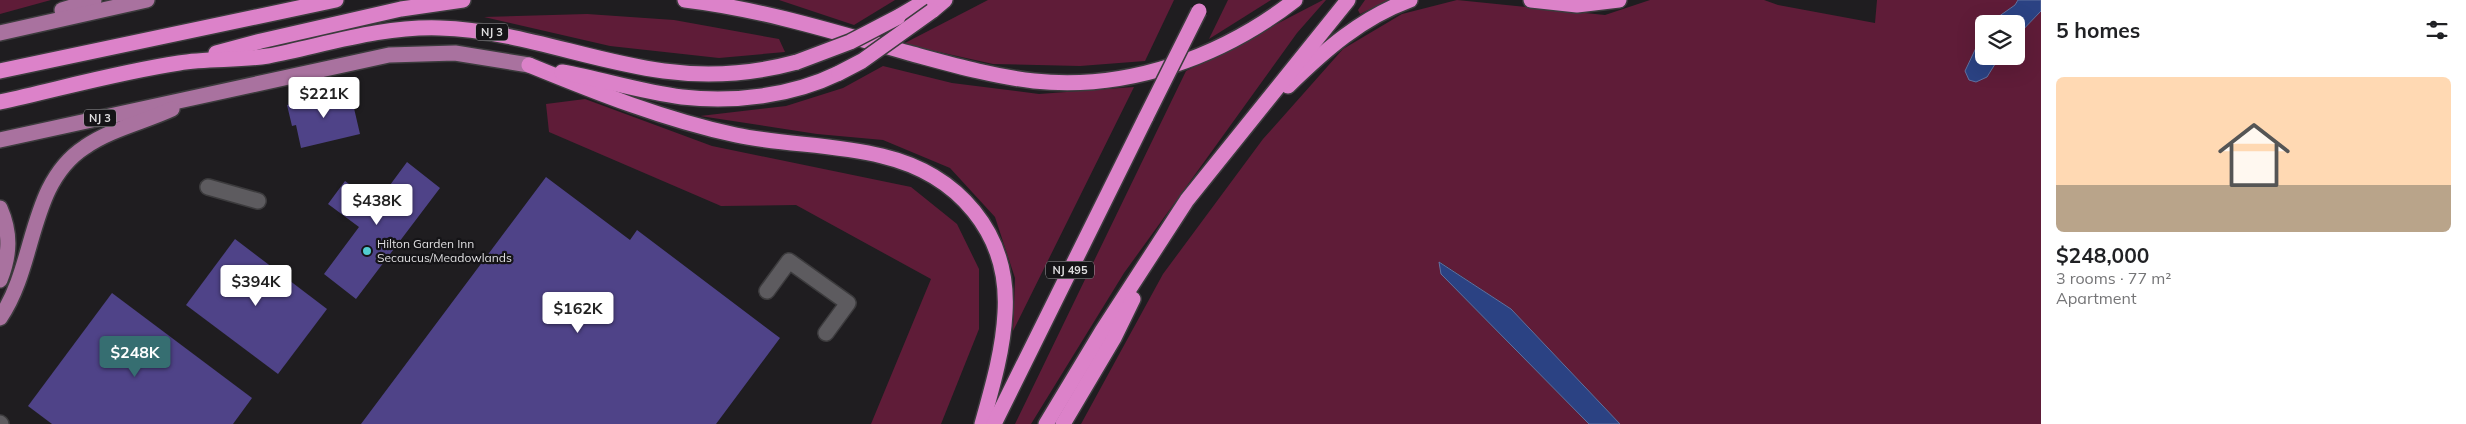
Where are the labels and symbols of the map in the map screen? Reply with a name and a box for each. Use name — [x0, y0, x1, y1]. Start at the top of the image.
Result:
road number: NJ 3 — [476, 24, 508, 41]
pin: $221K — [289, 76, 359, 119]
road number: NJ 3 — [84, 110, 116, 126]
pin: $438K — [342, 184, 412, 226]
place label: Hilton Garden Inn Secaucus/Meadowlands — [377, 236, 512, 265]
marker: Hilton Garden Inn Secaucus/Meadowlands — [361, 245, 373, 257]
road number: NJ 495 — [1046, 262, 1094, 278]
pin: $394K — [221, 264, 291, 307]
pin: $162K — [543, 292, 613, 334]
pin: $248K — [100, 336, 170, 378]

